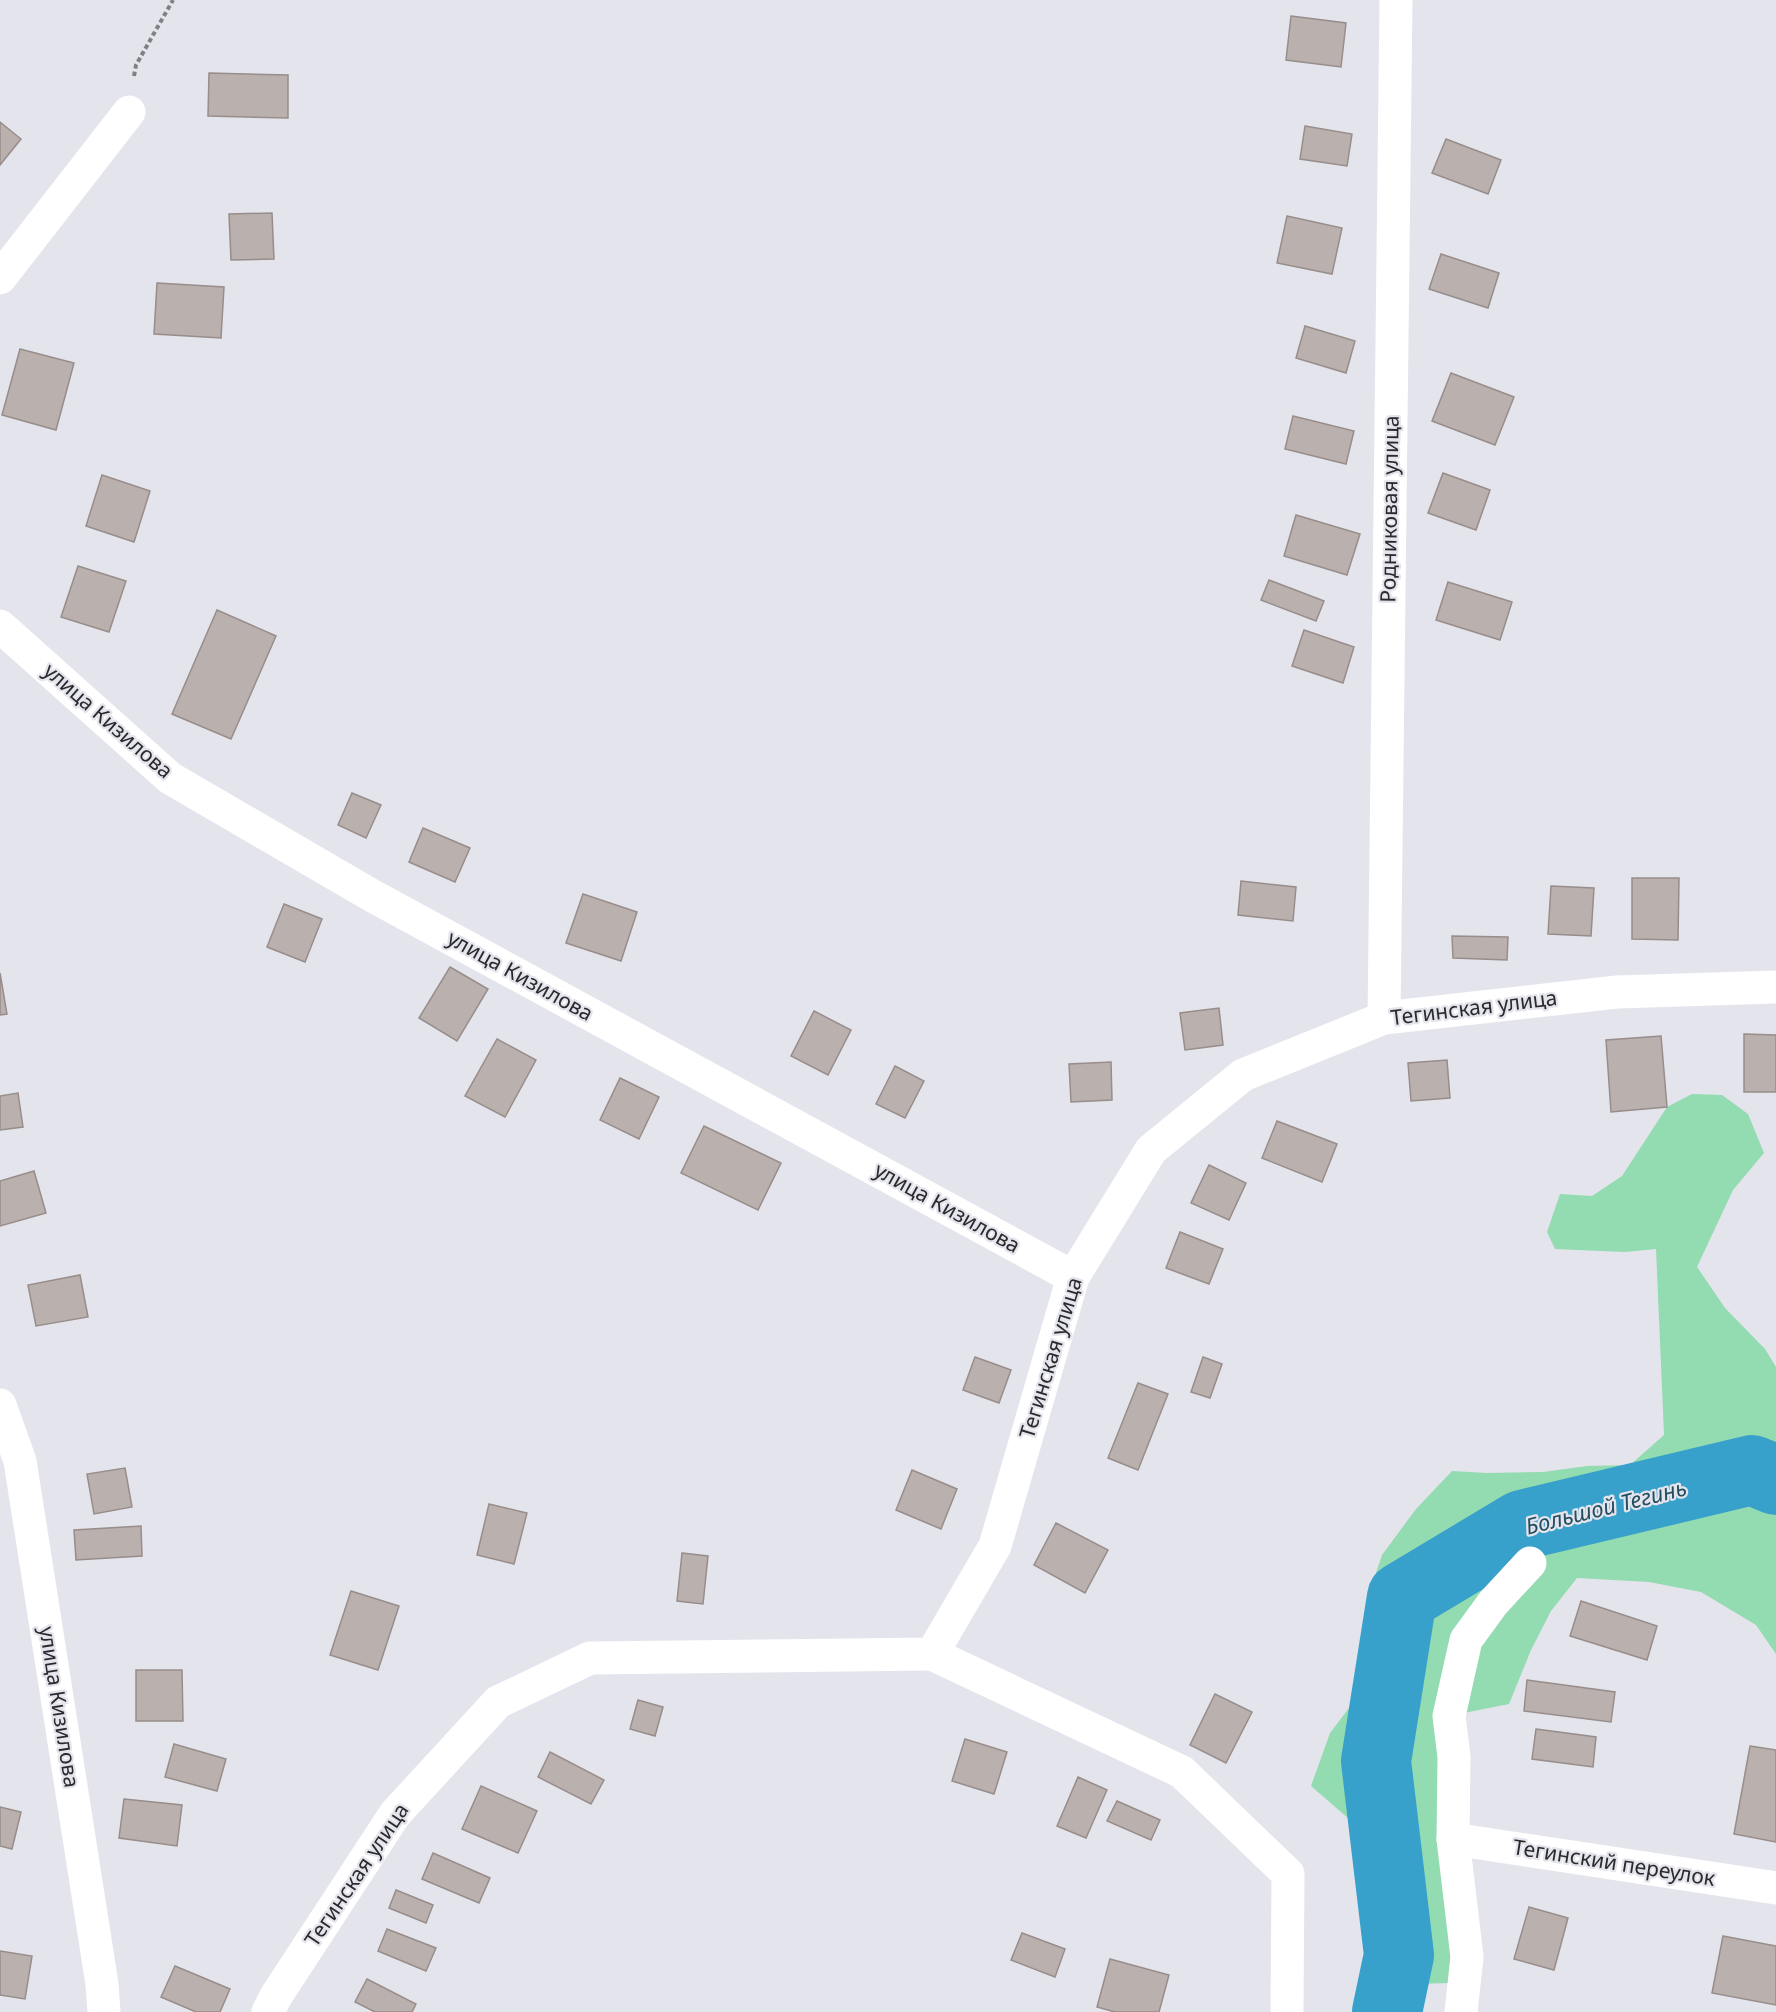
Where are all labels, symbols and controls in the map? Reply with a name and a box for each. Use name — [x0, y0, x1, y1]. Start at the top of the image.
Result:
street label: Родниковая улица — [1373, 415, 1405, 603]
street label: улица Кизилова — [38, 656, 179, 784]
street label: улица Кизилова — [443, 923, 598, 1027]
street label: Тегинская улица — [1389, 983, 1559, 1031]
street label: улица Кизилова — [870, 1155, 1025, 1259]
street label: Тегинская улица — [1012, 1274, 1088, 1442]
water label: Большой Тегинь — [1522, 1472, 1689, 1541]
street label: улица Кизилова — [33, 1624, 87, 1789]
street label: Тегинская улица — [298, 1797, 415, 1952]
street label: Тегинский переулок — [1511, 1832, 1717, 1892]

